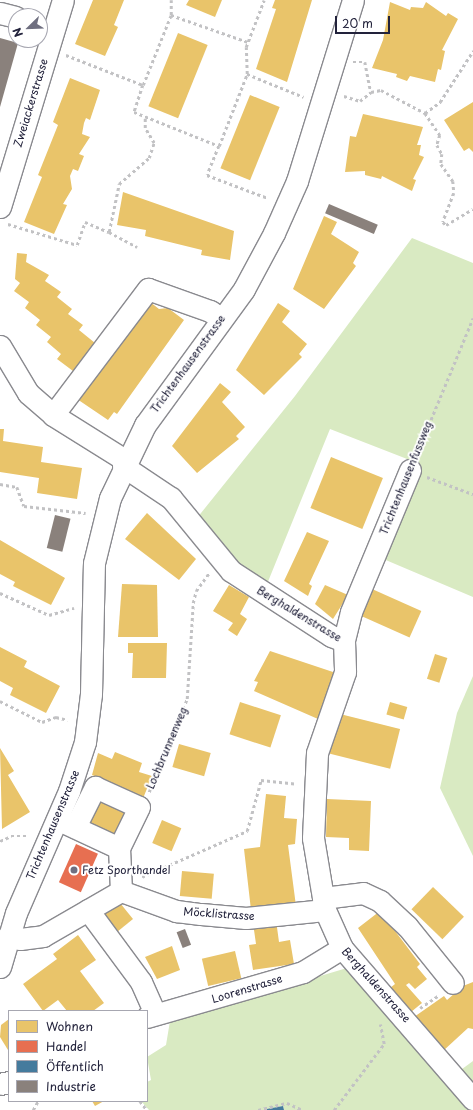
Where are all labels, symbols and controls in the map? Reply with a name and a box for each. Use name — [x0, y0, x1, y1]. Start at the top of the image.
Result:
north arrow — [8, 8, 48, 48]
scale bar — [337, 8, 392, 34]
text: 20 m — [342, 14, 373, 32]
text: N — [8, 25, 27, 40]
street label: Zweiackerstrasse — [11, 57, 51, 149]
street label: Trichtenhausenstrasse — [148, 312, 228, 416]
street label: Trichtenhausenfussweg — [377, 419, 435, 537]
street label: Berghaldenstrasse — [254, 584, 344, 644]
street label: Lochbrunnenweg — [144, 705, 190, 791]
street label: Trichtenhausenstrasse — [24, 768, 82, 882]
place label: Fetz Sporthandel — [82, 863, 171, 877]
marker: Fetz Sporthandel — [69, 865, 79, 875]
street label: Möcklistrasse — [183, 905, 255, 923]
street label: Berghaldenstrasse — [339, 945, 413, 1025]
street label: Loorenstrasse — [210, 972, 284, 1006]
legend — [8, 1010, 148, 1102]
text: Wohnen — [46, 1017, 93, 1035]
text: Handel — [46, 1037, 86, 1055]
text: Öffentlich — [46, 1057, 104, 1075]
text: Industrie — [46, 1077, 96, 1095]

